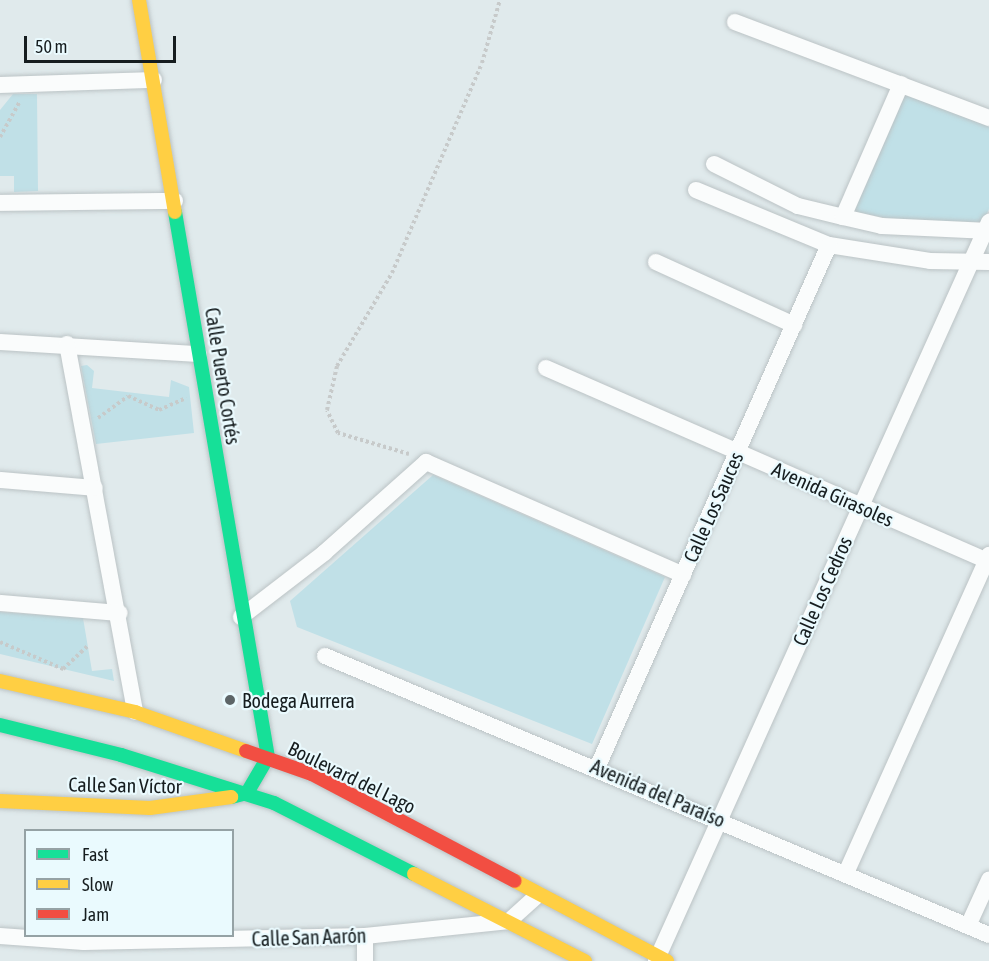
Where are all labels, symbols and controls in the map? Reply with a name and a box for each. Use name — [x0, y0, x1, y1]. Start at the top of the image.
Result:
scale bar — [27, 24, 178, 62]
text: 50 m — [35, 36, 67, 57]
street label: Calle Puerto Cortés — [200, 306, 246, 446]
street label: Calle Los Sauces — [678, 448, 748, 566]
street label: Avenida Girasoles — [769, 457, 897, 531]
street label: Calle Los Cedros — [787, 533, 857, 649]
place label: Bodega Aurrera — [242, 688, 355, 712]
marker: Bodega Aurrera — [223, 693, 237, 707]
street label: Boulevard del Lago — [284, 736, 420, 818]
street label: Avenida del Paraíso — [587, 754, 729, 832]
street label: Calle San Víctor — [68, 772, 182, 798]
legend — [24, 829, 234, 937]
text: Fast — [82, 844, 109, 865]
text: Slow — [82, 874, 113, 895]
text: Jam — [82, 904, 109, 925]
street label: Calle San Aarón — [251, 923, 367, 951]

